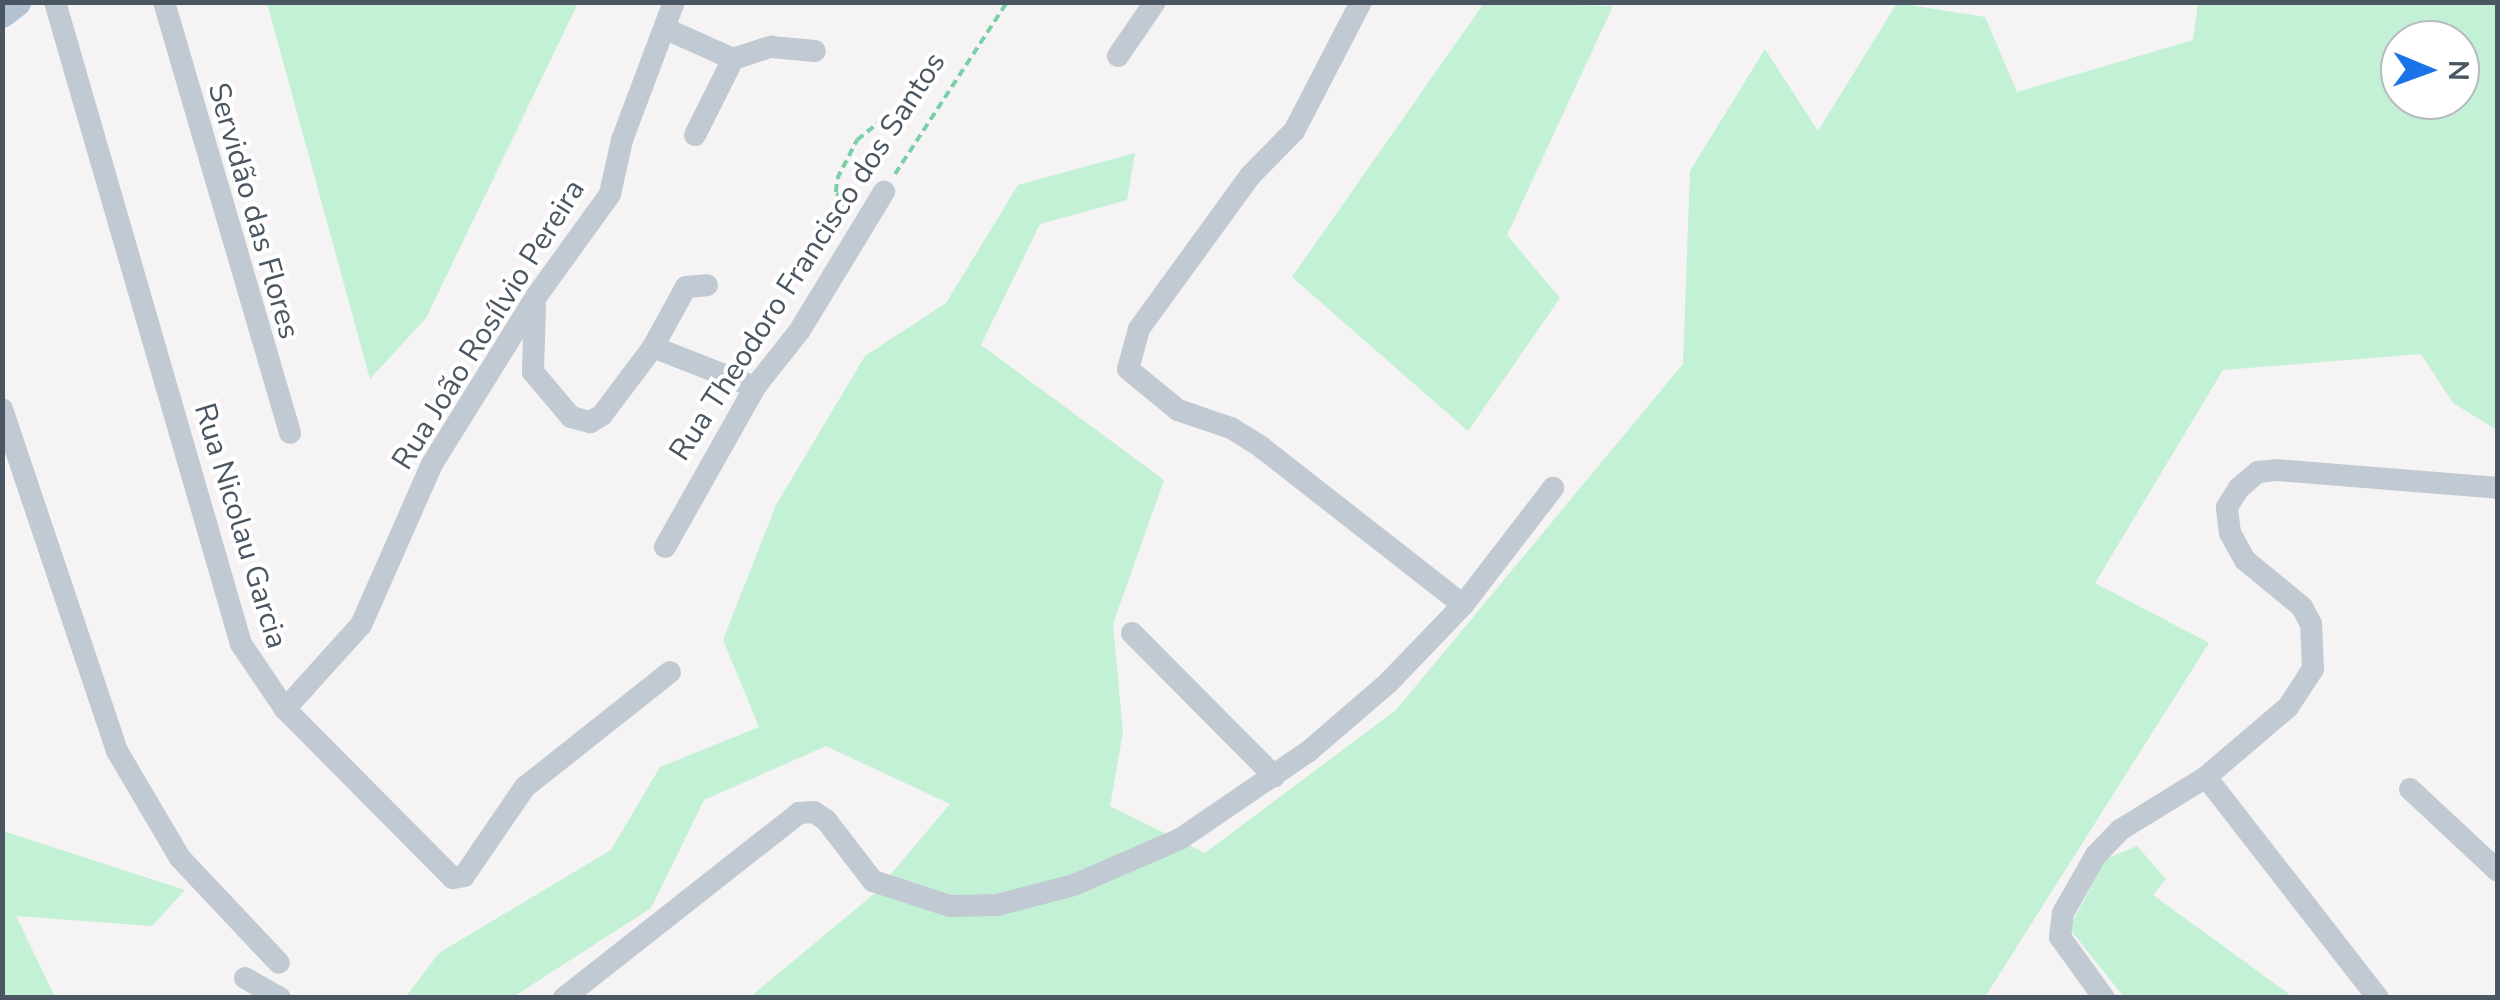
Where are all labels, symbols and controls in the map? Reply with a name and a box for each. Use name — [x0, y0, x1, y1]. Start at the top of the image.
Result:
north arrow — [2380, 20, 2480, 120]
street label: Rua Theodoro Francisco dos Santos — [662, 46, 954, 468]
text: N — [2439, 60, 2477, 81]
street label: Servidão das Flores — [199, 79, 307, 343]
street label: Rua João Rosílvio Pereira — [385, 173, 593, 477]
street label: Rua Nicolau Garcia — [186, 399, 294, 653]

